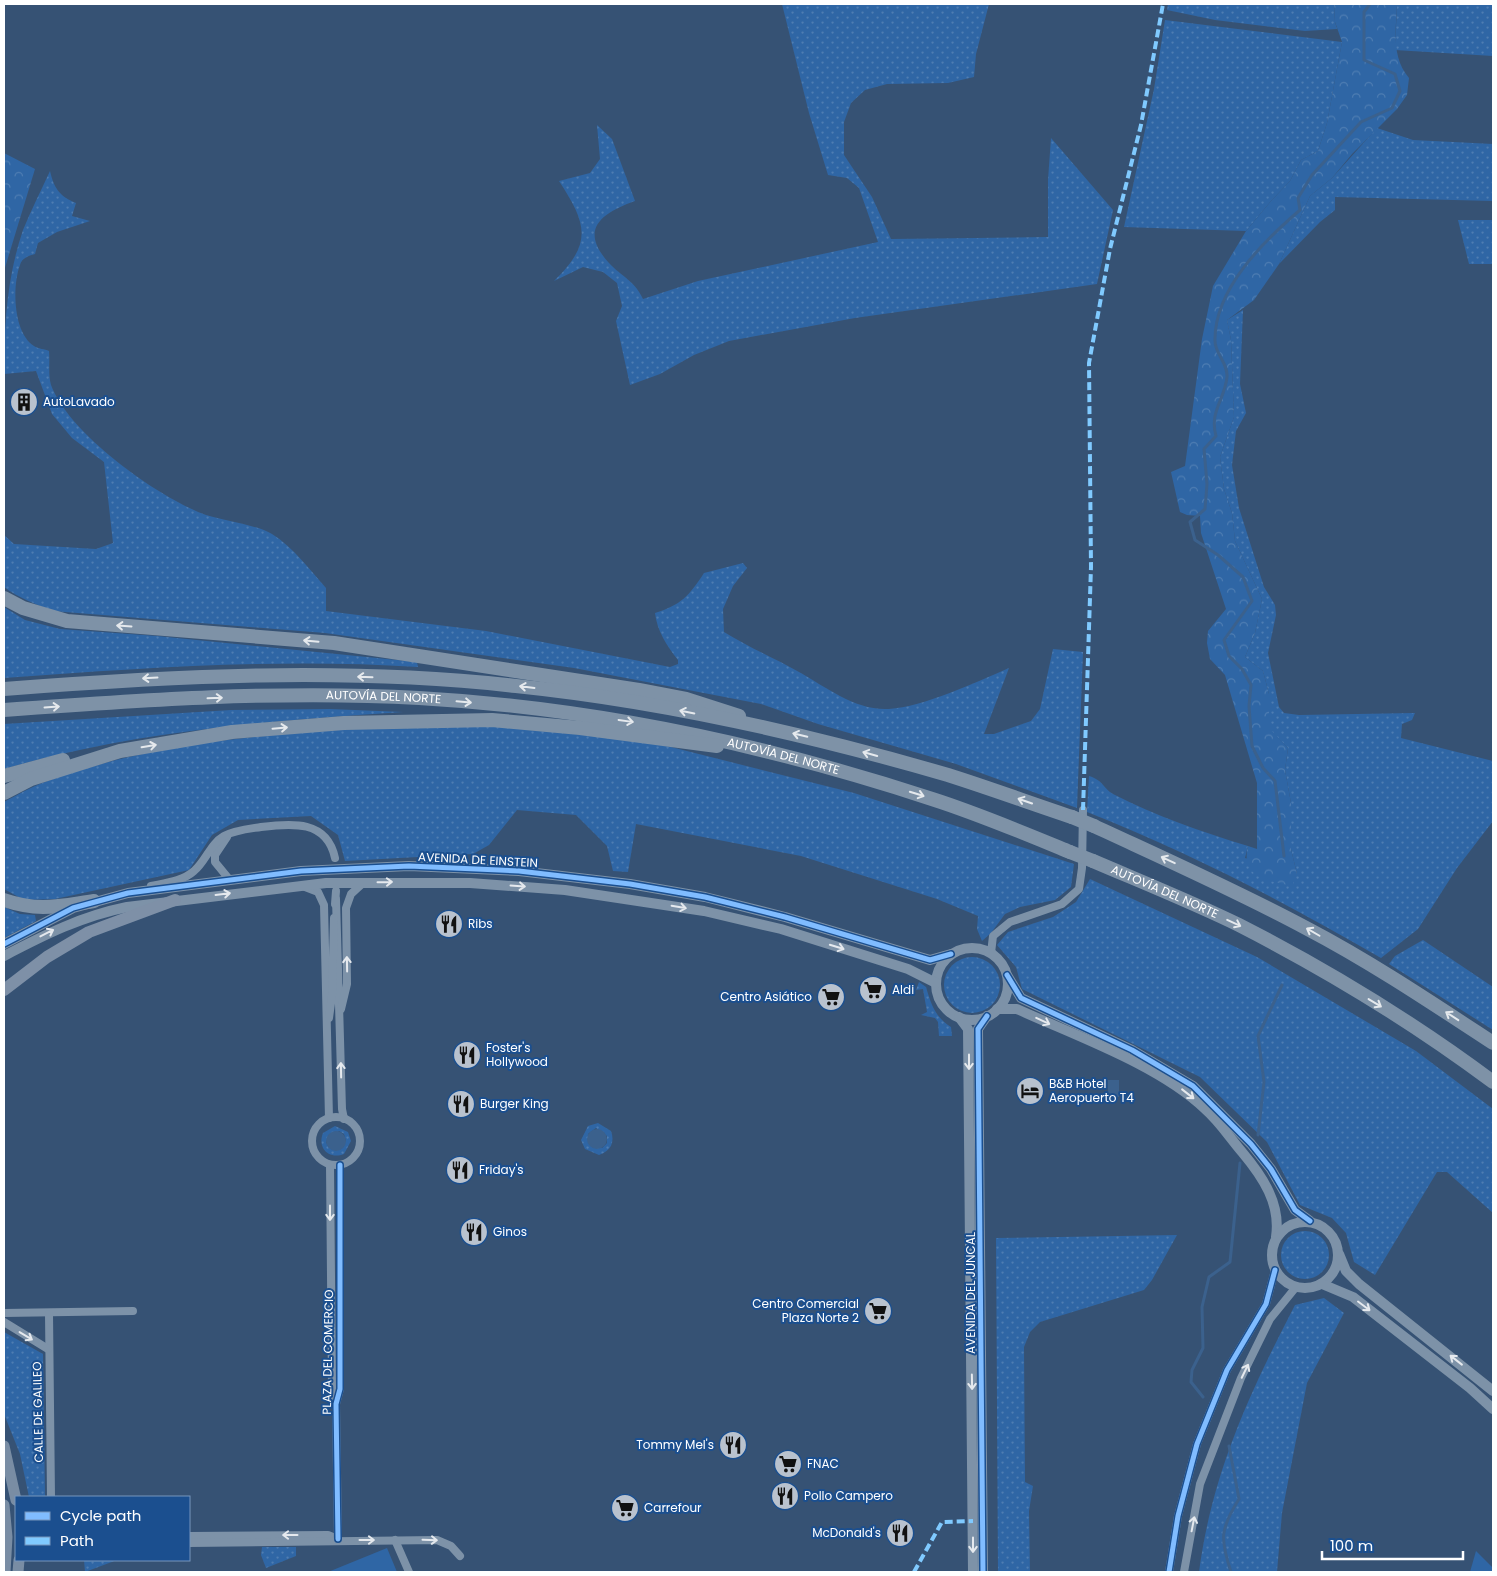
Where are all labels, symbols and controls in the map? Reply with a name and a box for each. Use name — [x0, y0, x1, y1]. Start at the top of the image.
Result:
building icon: AutoLavado — [9, 387, 39, 417]
place label: AutoLavado — [43, 393, 115, 410]
one-way arrow — [117, 621, 133, 630]
one-way arrow — [303, 636, 319, 646]
one-way arrow — [357, 672, 373, 681]
one-way arrow — [142, 674, 158, 683]
one-way arrow — [519, 682, 535, 692]
street label: AUTOVÍA DEL NORTE — [326, 686, 442, 707]
one-way arrow — [206, 693, 222, 703]
one-way arrow — [456, 697, 472, 707]
one-way arrow — [44, 702, 60, 711]
one-way arrow — [680, 707, 696, 717]
one-way arrow — [617, 717, 633, 727]
one-way arrow — [272, 723, 288, 733]
one-way arrow — [792, 730, 808, 739]
street label: AUTOVÍA DEL NORTE — [726, 733, 842, 778]
one-way arrow — [141, 741, 157, 751]
one-way arrow — [863, 748, 879, 758]
one-way arrow — [909, 790, 925, 800]
one-way arrow — [1018, 796, 1034, 806]
street label: AVENIDA DE EINSTEIN — [418, 848, 538, 871]
one-way arrow — [1161, 855, 1176, 865]
street label: AUTOVÍA DEL NORTE — [1109, 861, 1221, 922]
one-way arrow — [377, 877, 393, 887]
one-way arrow — [510, 881, 526, 891]
one-way arrow — [215, 889, 231, 899]
one-way arrow — [671, 903, 687, 912]
restaurant icon: Ribs — [434, 909, 464, 939]
place label: Ribs — [468, 915, 493, 932]
one-way arrow — [1226, 919, 1241, 929]
one-way arrow — [1306, 927, 1321, 937]
one-way arrow — [39, 928, 54, 937]
one-way arrow — [828, 942, 844, 952]
one-way arrow — [342, 956, 352, 972]
supermarket icon: Aldi — [858, 975, 888, 1005]
place label: Aldi — [892, 981, 914, 998]
supermarket icon: Centro Asiático — [816, 982, 846, 1012]
place label: Centro Asiático — [720, 988, 812, 1005]
one-way arrow — [1368, 999, 1382, 1009]
one-way arrow — [1446, 1011, 1460, 1021]
one-way arrow — [1035, 1017, 1050, 1027]
place label: Foster's Hollywood — [486, 1039, 548, 1070]
restaurant icon: Foster's Hollywood — [452, 1040, 482, 1070]
one-way arrow — [964, 1054, 974, 1070]
one-way arrow — [337, 1062, 346, 1078]
place label: B&B Hotel Aeropuerto T4 — [1049, 1075, 1134, 1106]
hotel icon: B&B Hotel Aeropuerto T4 — [1015, 1076, 1045, 1106]
restaurant icon: Burger King — [446, 1089, 476, 1119]
one-way arrow — [1181, 1089, 1194, 1100]
place label: Burger King — [480, 1095, 549, 1112]
restaurant icon: Friday's — [445, 1155, 475, 1185]
place label: Friday's — [479, 1161, 524, 1178]
one-way arrow — [325, 1205, 335, 1221]
restaurant icon: Ginos — [459, 1217, 489, 1247]
place label: Ginos — [493, 1223, 527, 1240]
street label: AVENIDA DEL JUNCAL — [962, 1232, 979, 1354]
street label: PLAZA DEL COMERCIO — [318, 1289, 337, 1415]
place label: Centro Comercial Plaza Norte 2 — [752, 1295, 859, 1326]
supermarket icon: Centro Comercial Plaza Norte 2 — [863, 1296, 893, 1326]
one-way arrow — [1357, 1301, 1370, 1312]
one-way arrow — [18, 1331, 32, 1341]
one-way arrow — [1450, 1354, 1463, 1365]
street label: CALLE DE GALILEO — [28, 1361, 47, 1463]
one-way arrow — [1240, 1364, 1250, 1379]
one-way arrow — [967, 1374, 977, 1390]
restaurant icon: Tommy Mel's — [718, 1430, 748, 1460]
place label: Tommy Mel's — [636, 1436, 714, 1453]
supermarket icon: FNAC — [773, 1449, 803, 1479]
place label: FNAC — [807, 1455, 839, 1472]
restaurant icon: Pollo Campero — [770, 1481, 800, 1511]
place label: Pollo Campero — [804, 1487, 893, 1504]
supermarket icon: Carrefour — [610, 1493, 640, 1523]
legend — [15, 1496, 190, 1561]
place label: Carrefour — [644, 1499, 702, 1516]
text: Cycle path — [60, 1505, 141, 1526]
one-way arrow — [1188, 1517, 1198, 1533]
restaurant icon: McDonald's — [885, 1518, 915, 1548]
place label: McDonald's — [812, 1524, 881, 1541]
scale bar — [1322, 1528, 1463, 1560]
text: Path — [60, 1530, 94, 1551]
one-way arrow — [282, 1531, 298, 1540]
one-way arrow — [358, 1535, 374, 1544]
one-way arrow — [422, 1535, 438, 1545]
text: 100 m — [1330, 1535, 1373, 1556]
one-way arrow — [968, 1536, 978, 1553]

